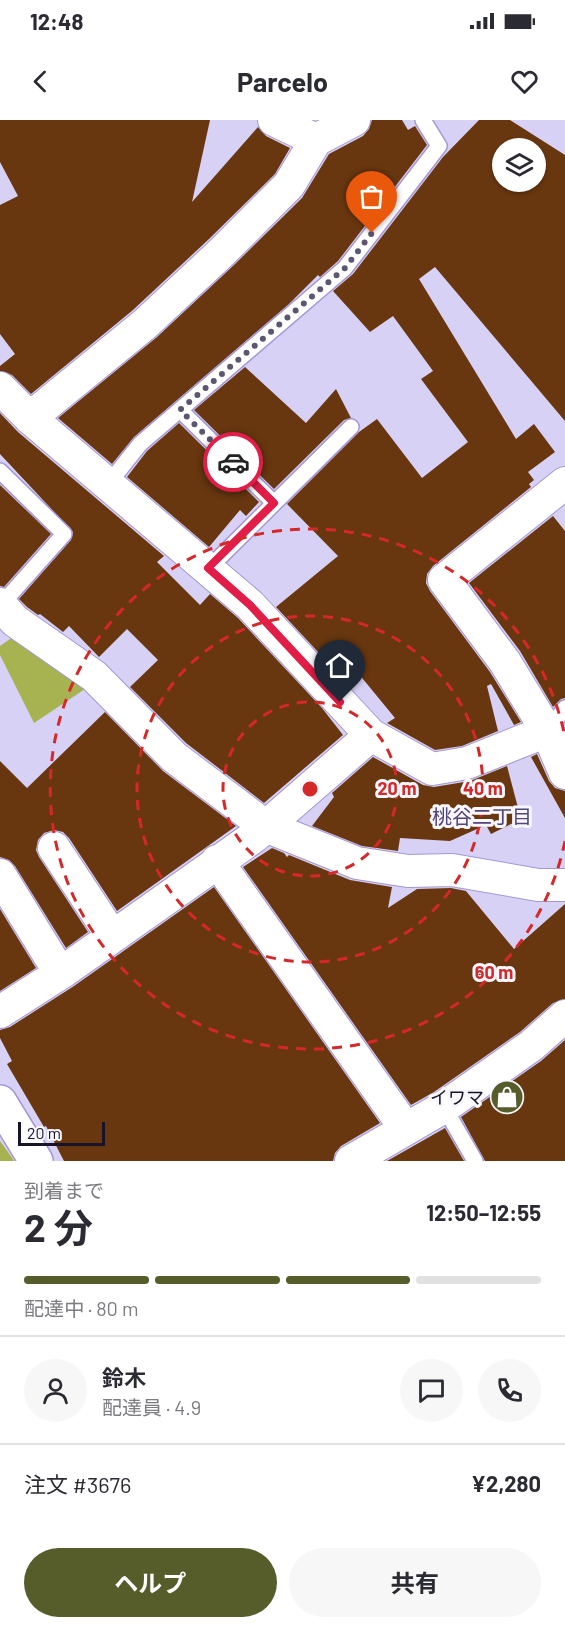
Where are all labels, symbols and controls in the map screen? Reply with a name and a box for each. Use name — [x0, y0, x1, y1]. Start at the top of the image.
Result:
text: 12:48 — [30, 8, 83, 34]
icon: back — [24, 65, 57, 98]
text: Parcelo — [237, 65, 328, 97]
icon: heart — [508, 65, 541, 98]
map controls — [492, 138, 546, 192]
button: layers — [492, 138, 546, 192]
pin — [346, 171, 397, 233]
icon: bag — [355, 180, 388, 213]
courier — [203, 432, 263, 492]
icon: car — [217, 446, 250, 479]
pin — [314, 640, 365, 702]
icon: home — [323, 649, 356, 682]
text: 20 m — [378, 777, 416, 799]
text: 40 m — [463, 777, 503, 799]
centre of rings — [300, 779, 320, 799]
district label: 桃谷二丁目 — [432, 804, 532, 828]
text: 60 m — [475, 961, 513, 983]
shop icon: イワマ — [489, 1079, 525, 1115]
place label: イワマ — [430, 1086, 484, 1108]
scale bar — [18, 1119, 105, 1146]
text: 20 m — [27, 1123, 61, 1142]
text: 到着まで — [24, 1178, 104, 1202]
text: 12:50–12:55 — [426, 1199, 541, 1225]
text: 2 分 — [24, 1203, 93, 1250]
text: 配達中 · 80 m — [24, 1296, 138, 1320]
button: person — [24, 1359, 87, 1422]
button: chat — [400, 1359, 463, 1422]
button: phone — [478, 1359, 541, 1422]
text: 鈴木 — [102, 1364, 146, 1390]
text: 配達員 · 4.9 — [102, 1395, 201, 1419]
text: ¥2,280 — [471, 1470, 541, 1496]
text: 注文 #3676 — [24, 1471, 131, 1497]
button: ヘルプ — [24, 1548, 277, 1617]
button: 共有 — [289, 1548, 541, 1617]

